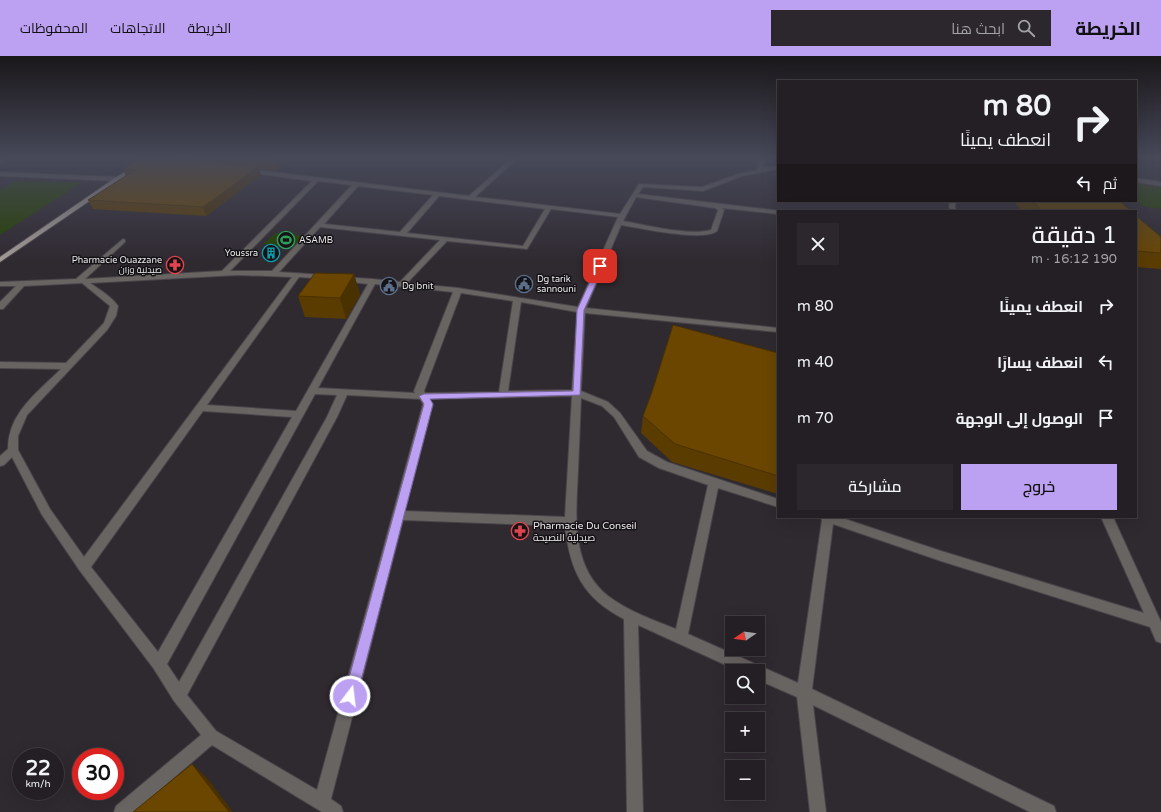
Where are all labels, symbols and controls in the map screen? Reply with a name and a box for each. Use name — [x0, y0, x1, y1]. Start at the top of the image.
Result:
search box — [771, 10, 1051, 46]
icon: search — [1015, 17, 1037, 39]
text: الخريطة — [1075, 18, 1141, 40]
text: المحفوظات — [20, 20, 88, 37]
text: الاتجاهات — [110, 20, 166, 37]
text: الخريطة — [188, 20, 231, 37]
text: ابحث هنا — [951, 20, 1005, 38]
text: 80 m — [983, 89, 1051, 123]
icon: right — [1065, 96, 1117, 148]
text: انعطف يمينًا — [960, 129, 1051, 151]
icon: left — [1073, 172, 1095, 194]
text: ثم — [1103, 175, 1117, 193]
text: 1 دقيقة — [1032, 221, 1117, 250]
button: close — [797, 223, 839, 265]
sports icon: ASAMB — [276, 230, 296, 250]
place label: ASAMB — [299, 235, 333, 246]
building icon: Youssra — [261, 243, 281, 263]
place label: Youssra — [225, 248, 258, 259]
pin — [583, 249, 617, 283]
text: 190 m · 16:12 — [1031, 251, 1117, 267]
place label: Pharmacie Ouazzane صيدلية وزان — [72, 255, 162, 276]
pharmacy icon: Pharmacie Ouazzane صيدلية وزان — [165, 255, 185, 275]
icon: arrive — [589, 255, 611, 277]
public building icon: Dg tarik sannouni — [514, 274, 534, 294]
place label: Dg tarik sannouni — [537, 274, 576, 295]
public building icon: Dg bnit — [379, 276, 399, 296]
place label: Dg bnit — [402, 281, 434, 292]
icon: right — [1095, 295, 1117, 317]
text: 80 m — [797, 297, 834, 315]
text: انعطف يمينًا — [999, 298, 1083, 316]
icon: left — [1095, 351, 1117, 373]
text: 40 m — [797, 353, 834, 371]
text: انعطف يسارًا — [997, 354, 1083, 372]
icon: arrive — [1095, 407, 1117, 429]
text: 70 m — [797, 409, 834, 427]
text: الوصول إلى الوجهة — [956, 410, 1083, 428]
button: مشاركة — [797, 464, 953, 510]
button: خروج — [961, 464, 1117, 510]
place label: Pharmacie Du Conseil صيدلية النصيحة — [533, 520, 637, 544]
pharmacy icon: Pharmacie Du Conseil صيدلية النصيحة — [510, 521, 530, 541]
north arrow — [725, 616, 765, 656]
map controls — [725, 616, 765, 800]
button: search — [725, 664, 765, 704]
position arrow — [329, 675, 371, 717]
button: + — [725, 712, 765, 752]
speed limit sign: 30 — [72, 748, 124, 800]
text: 22 — [25, 757, 51, 781]
button: − — [725, 760, 765, 800]
text: km/h — [25, 778, 51, 790]

